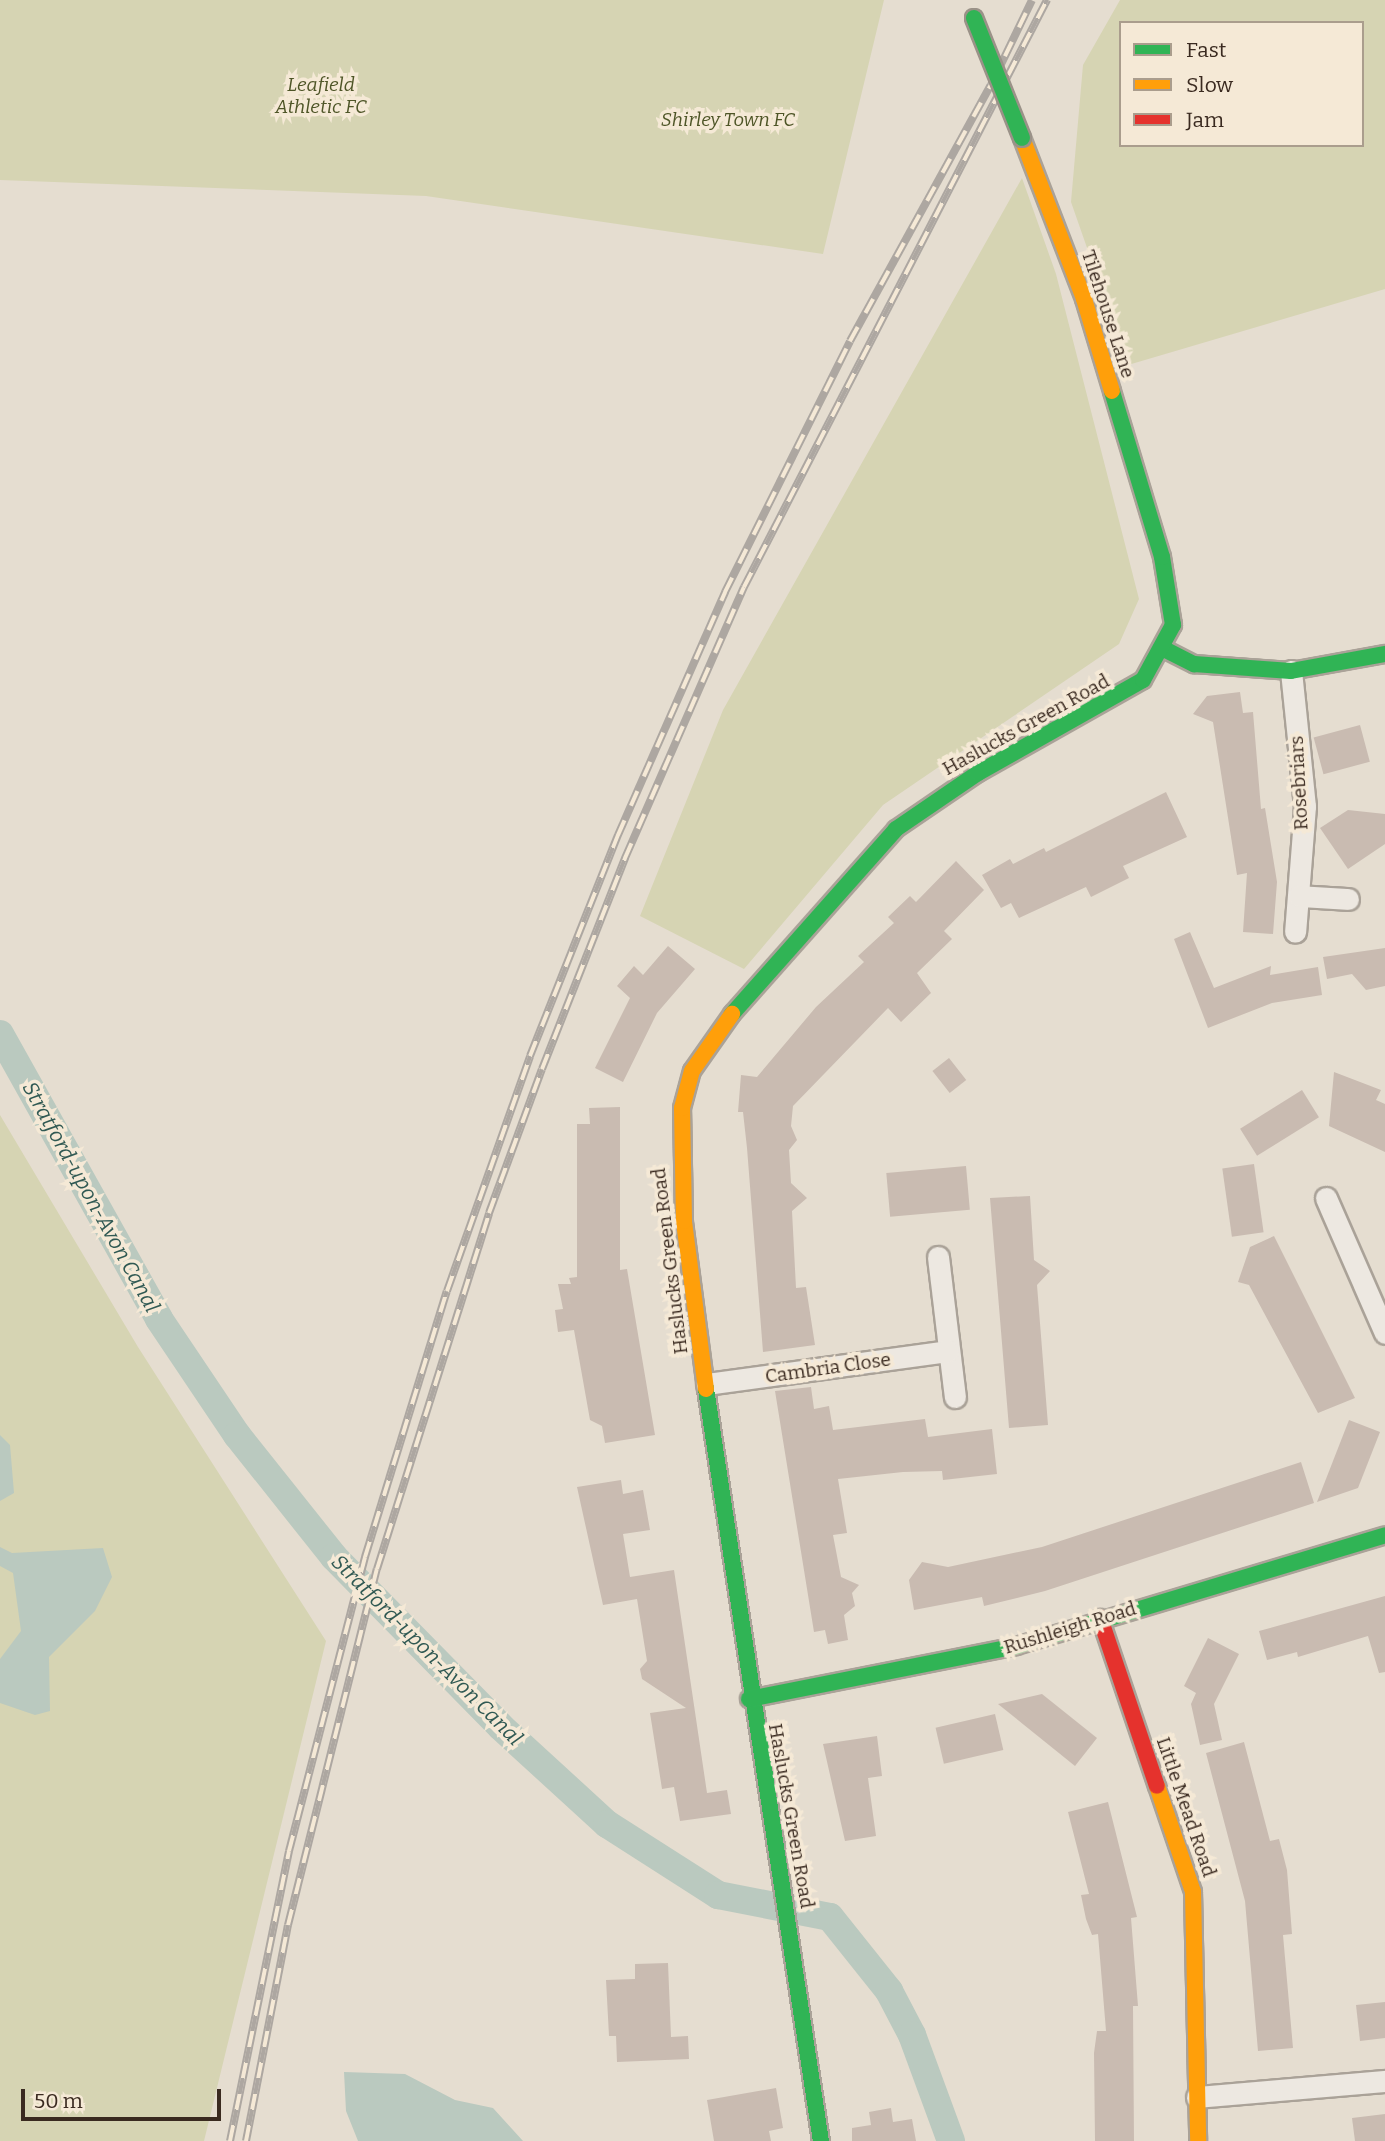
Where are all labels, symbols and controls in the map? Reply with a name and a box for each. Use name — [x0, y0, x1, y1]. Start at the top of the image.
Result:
legend — [1119, 21, 1364, 147]
text: Fast — [1186, 37, 1226, 63]
text: Slow — [1186, 72, 1233, 98]
park label: Leafield Athletic FC — [275, 74, 367, 118]
text: Jam — [1186, 107, 1224, 133]
park label: Shirley Town FC — [661, 109, 795, 131]
street label: Tilehouse Lane — [1077, 247, 1139, 381]
street label: Haslucks Green Road — [939, 670, 1113, 780]
street label: Rosebriars — [1285, 735, 1313, 831]
water label: Stratford-upon-Avon Canal — [17, 1077, 165, 1317]
street label: Haslucks Green Road — [647, 1167, 693, 1355]
street label: Cambria Close — [764, 1348, 892, 1388]
water label: Stratford-upon-Avon Canal — [326, 1549, 528, 1751]
street label: Rushleigh Road — [1001, 1597, 1139, 1659]
street label: Haslucks Green Road — [764, 1722, 818, 1910]
street label: Little Mead Road — [1151, 1734, 1221, 1880]
scale bar — [24, 2074, 224, 2118]
text: 50 m — [34, 2088, 83, 2114]

